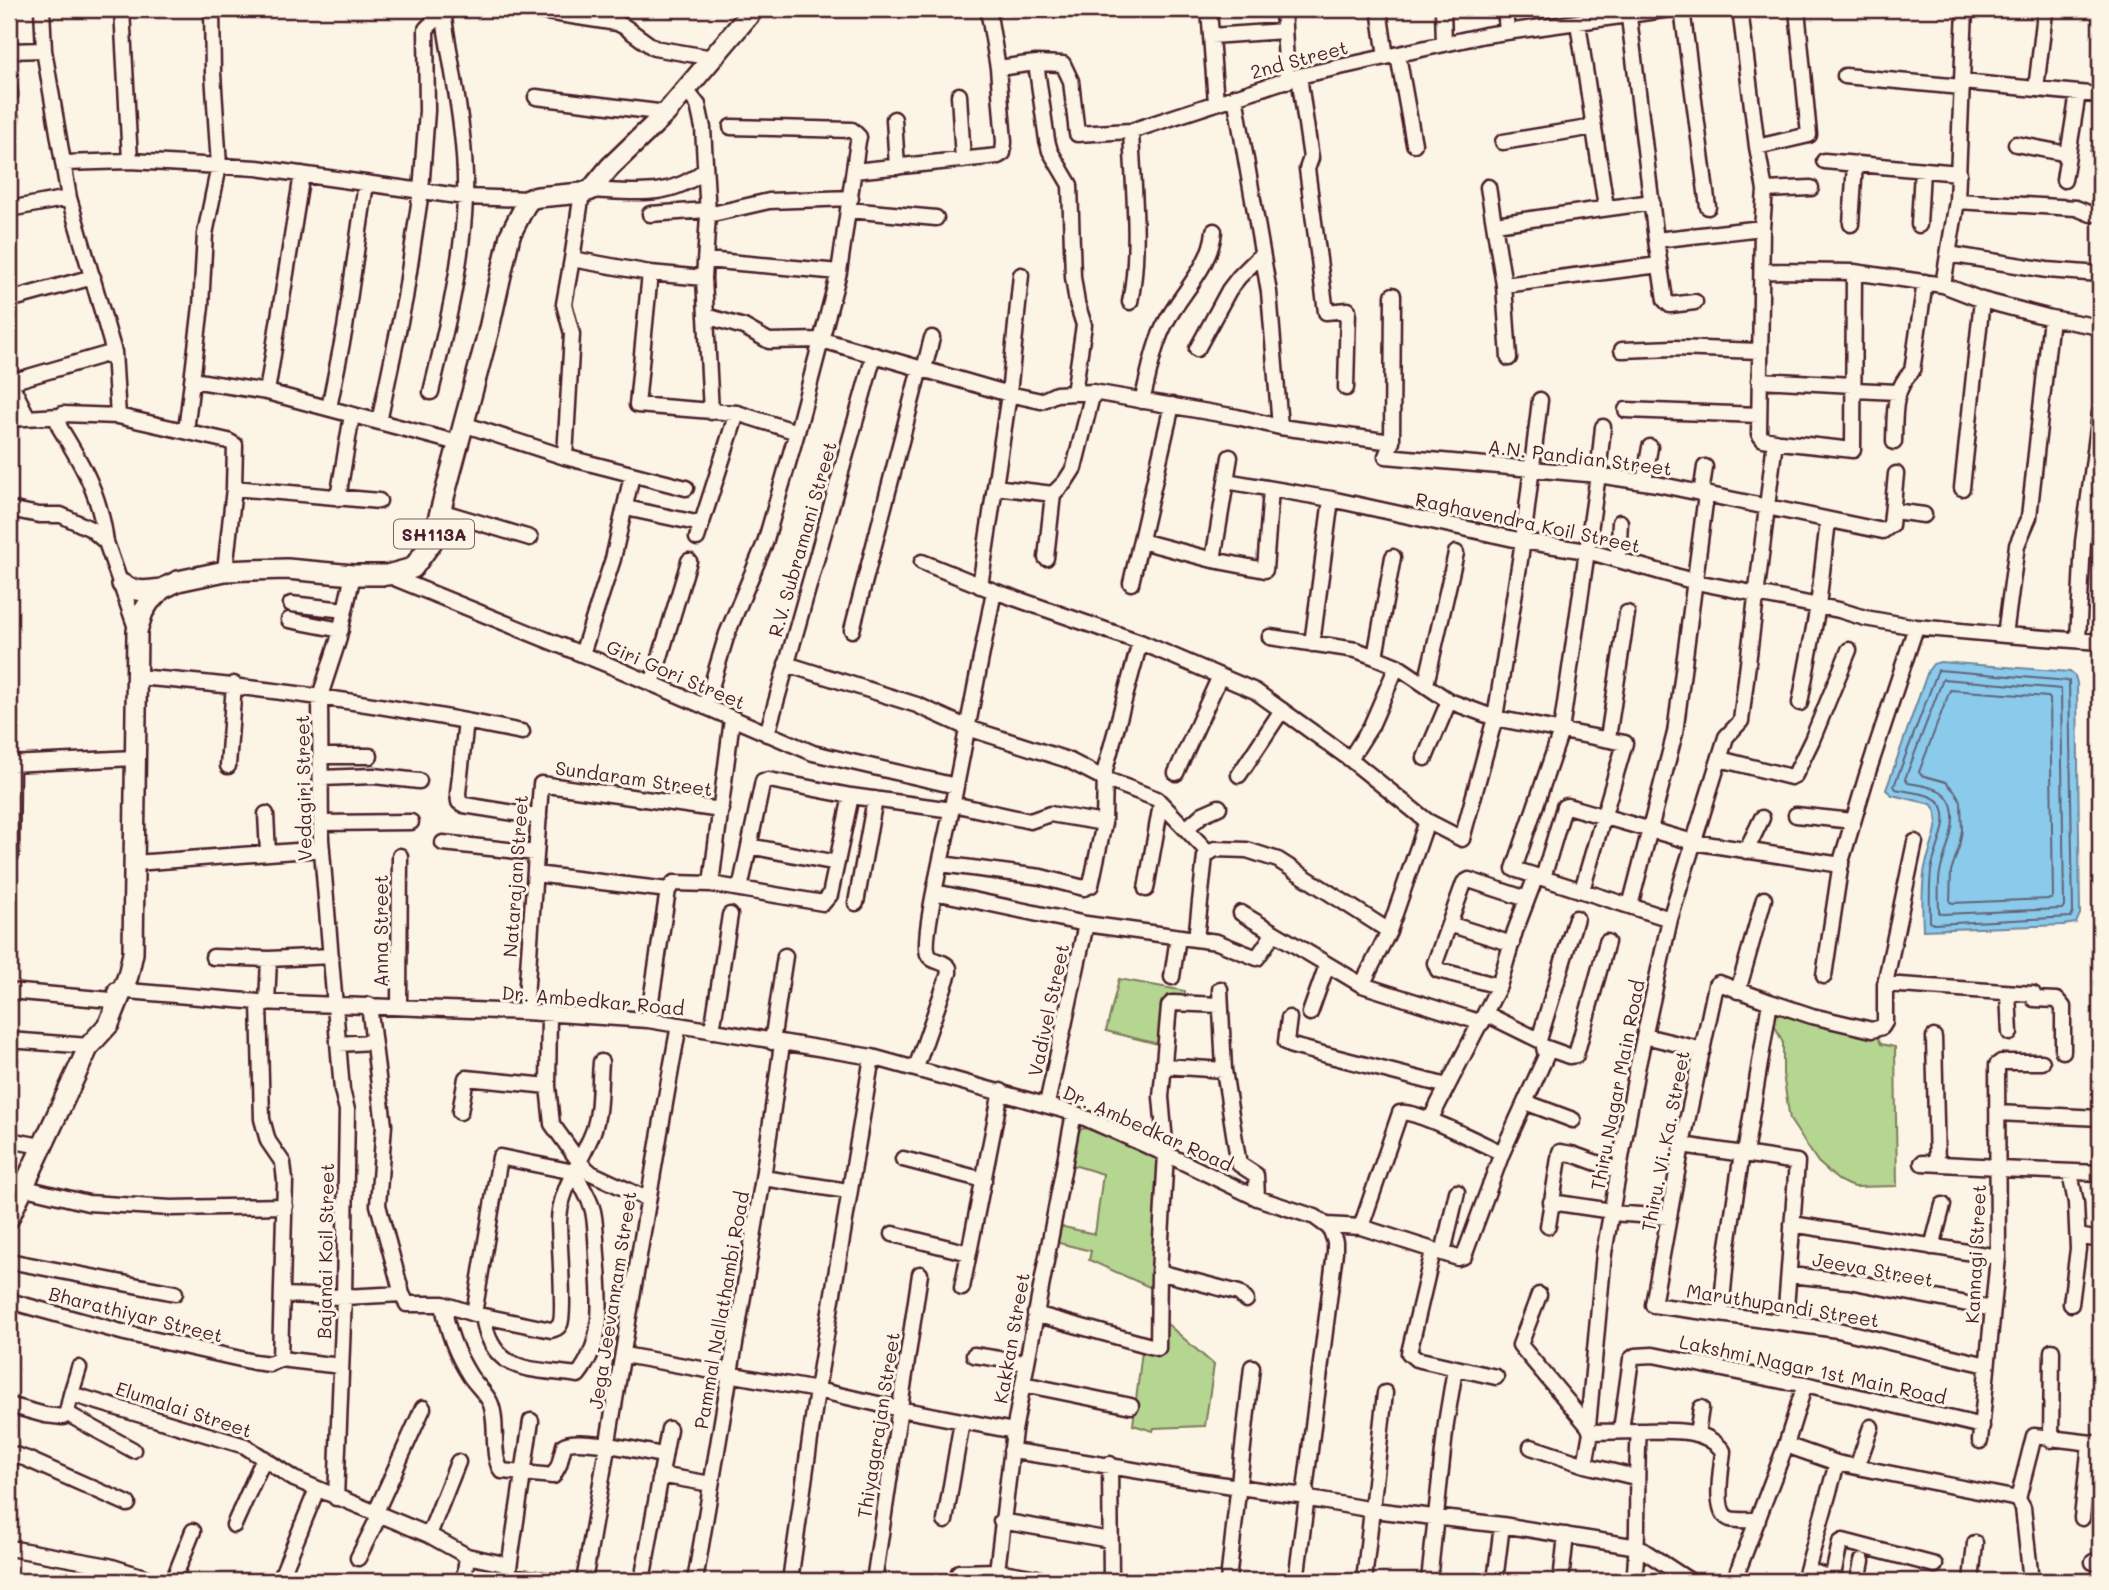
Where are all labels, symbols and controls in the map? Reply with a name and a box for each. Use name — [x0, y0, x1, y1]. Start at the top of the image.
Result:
street label: 2nd Street — [1248, 34, 1350, 84]
street label: A.N. Pandian Street — [1487, 433, 1673, 481]
street label: R.V. Subramani Street — [762, 438, 842, 640]
street label: Raghavendra Koil Street — [1413, 486, 1643, 558]
road number: SH113A — [394, 520, 474, 548]
street label: Giri Gori Street — [603, 633, 749, 715]
street label: Vedagiri Street — [289, 714, 317, 862]
street label: Sundaram Street — [554, 755, 714, 801]
street label: Natarajan Street — [497, 794, 533, 958]
street label: Anna Street — [368, 875, 393, 987]
street label: Vadivel Street — [1022, 941, 1074, 1079]
street label: Thiru Nagar Main Road — [1584, 977, 1650, 1193]
street label: Dr. Ambedkar Road — [501, 980, 685, 1020]
street label: Thiru. Vi. Ka. Street — [1635, 1048, 1695, 1234]
street label: Dr. Ambedkar Road — [1059, 1079, 1237, 1177]
street label: Bajanai Koil Street — [311, 1163, 339, 1339]
street label: Kannagi Street — [1959, 1184, 1991, 1324]
street label: Jega Jeevanram Street — [582, 1189, 642, 1411]
street label: Pammal Nallathambi Road — [688, 1189, 754, 1431]
street label: Jeeva Street — [1811, 1246, 1935, 1292]
street label: Kakkan Street — [987, 1271, 1035, 1405]
street label: Maruthupandi Street — [1685, 1277, 1881, 1333]
street label: Bharathiyar Street — [46, 1280, 226, 1348]
street label: Lakshmi Nagar 1st Main Road — [1677, 1328, 1949, 1410]
street label: Thiyagarajan Street — [851, 1330, 905, 1520]
street label: Elumalai Street — [113, 1375, 255, 1443]

